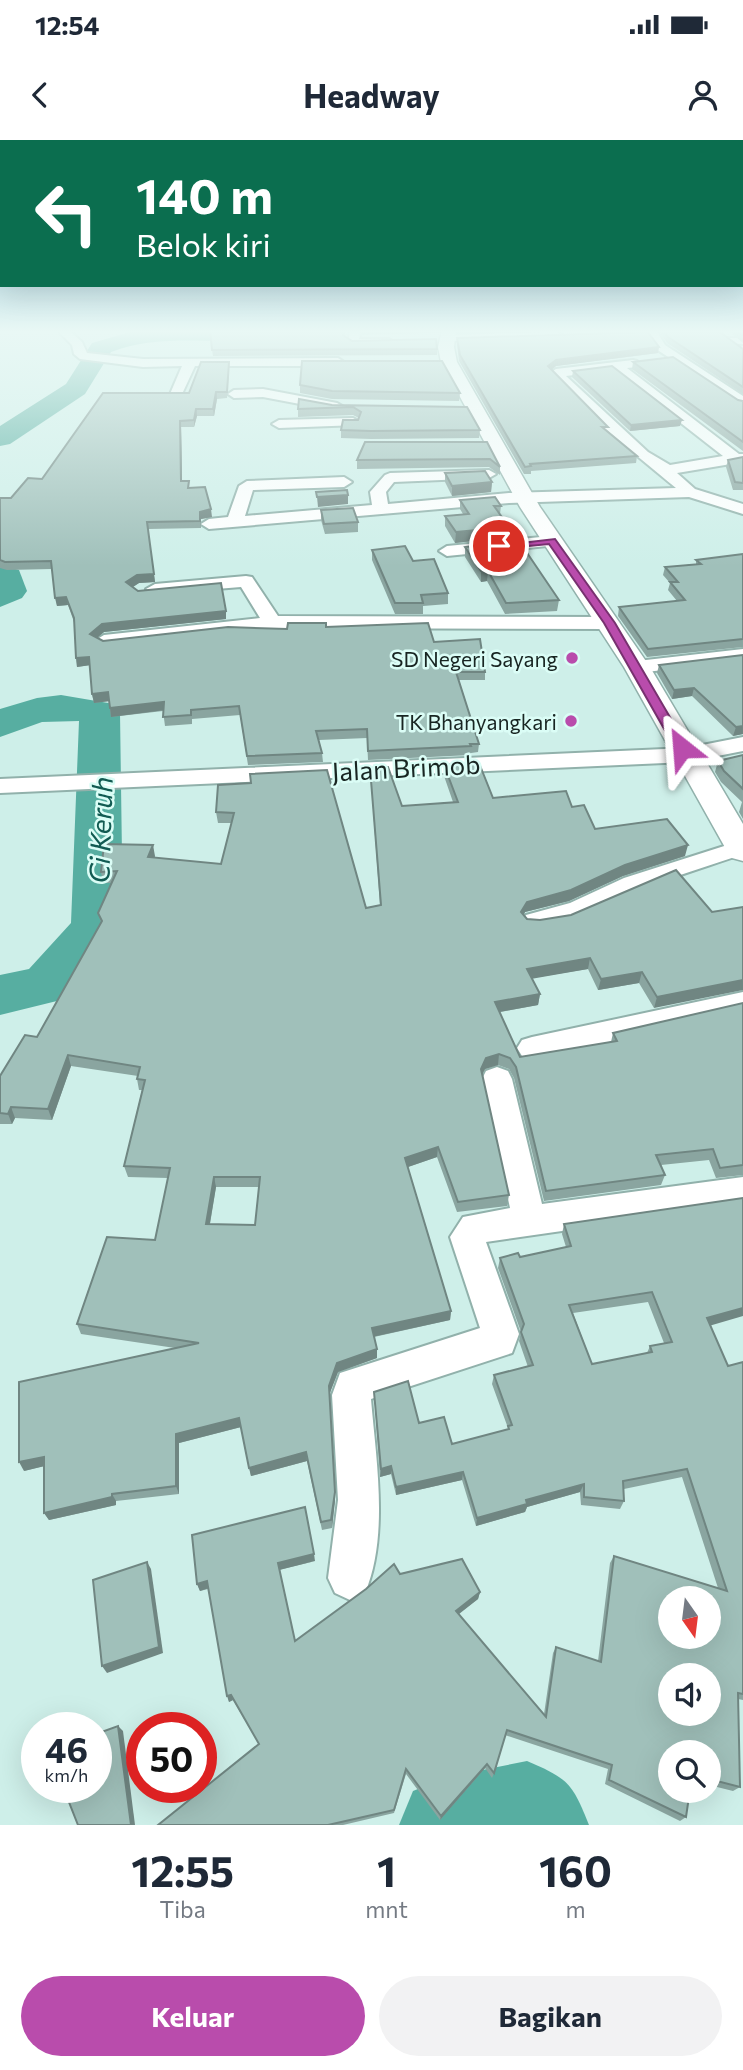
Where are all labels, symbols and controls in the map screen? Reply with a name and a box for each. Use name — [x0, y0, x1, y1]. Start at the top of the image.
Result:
text: 12:54 — [35, 9, 100, 40]
text: Headway — [303, 75, 440, 115]
icon: back — [21, 76, 59, 114]
icon: person — [684, 76, 722, 114]
text: 140 m — [136, 164, 273, 224]
icon: left — [21, 168, 112, 259]
text: Belok kiri — [136, 224, 271, 264]
pin — [469, 516, 529, 576]
icon: arrive — [480, 527, 518, 565]
place label: SD Negeri Sayang — [391, 646, 558, 671]
marker: SD Negeri Sayang — [564, 650, 580, 666]
place label: TK Bhanyangkari — [396, 709, 557, 734]
position arrow — [645, 711, 719, 785]
marker: TK Bhanyangkari — [563, 713, 579, 729]
street label: Jalan Brimob — [331, 748, 481, 786]
water label: Ci Keruh — [81, 776, 119, 884]
north arrow — [658, 1586, 721, 1648]
map controls — [658, 1586, 721, 1803]
button: sound — [658, 1663, 721, 1726]
speed limit sign: 50 — [126, 1712, 217, 1803]
text: 46 — [45, 1727, 88, 1770]
button: search — [658, 1740, 721, 1803]
text: km/h — [45, 1764, 88, 1786]
text: 12:55 — [131, 1844, 234, 1896]
text: 1 — [377, 1844, 396, 1896]
text: 160 — [539, 1844, 612, 1896]
text: Tiba — [159, 1895, 206, 1923]
text: mnt — [365, 1895, 408, 1923]
text: m — [565, 1895, 586, 1923]
button: Keluar — [21, 1976, 365, 2056]
button: Bagikan — [379, 1976, 722, 2056]

